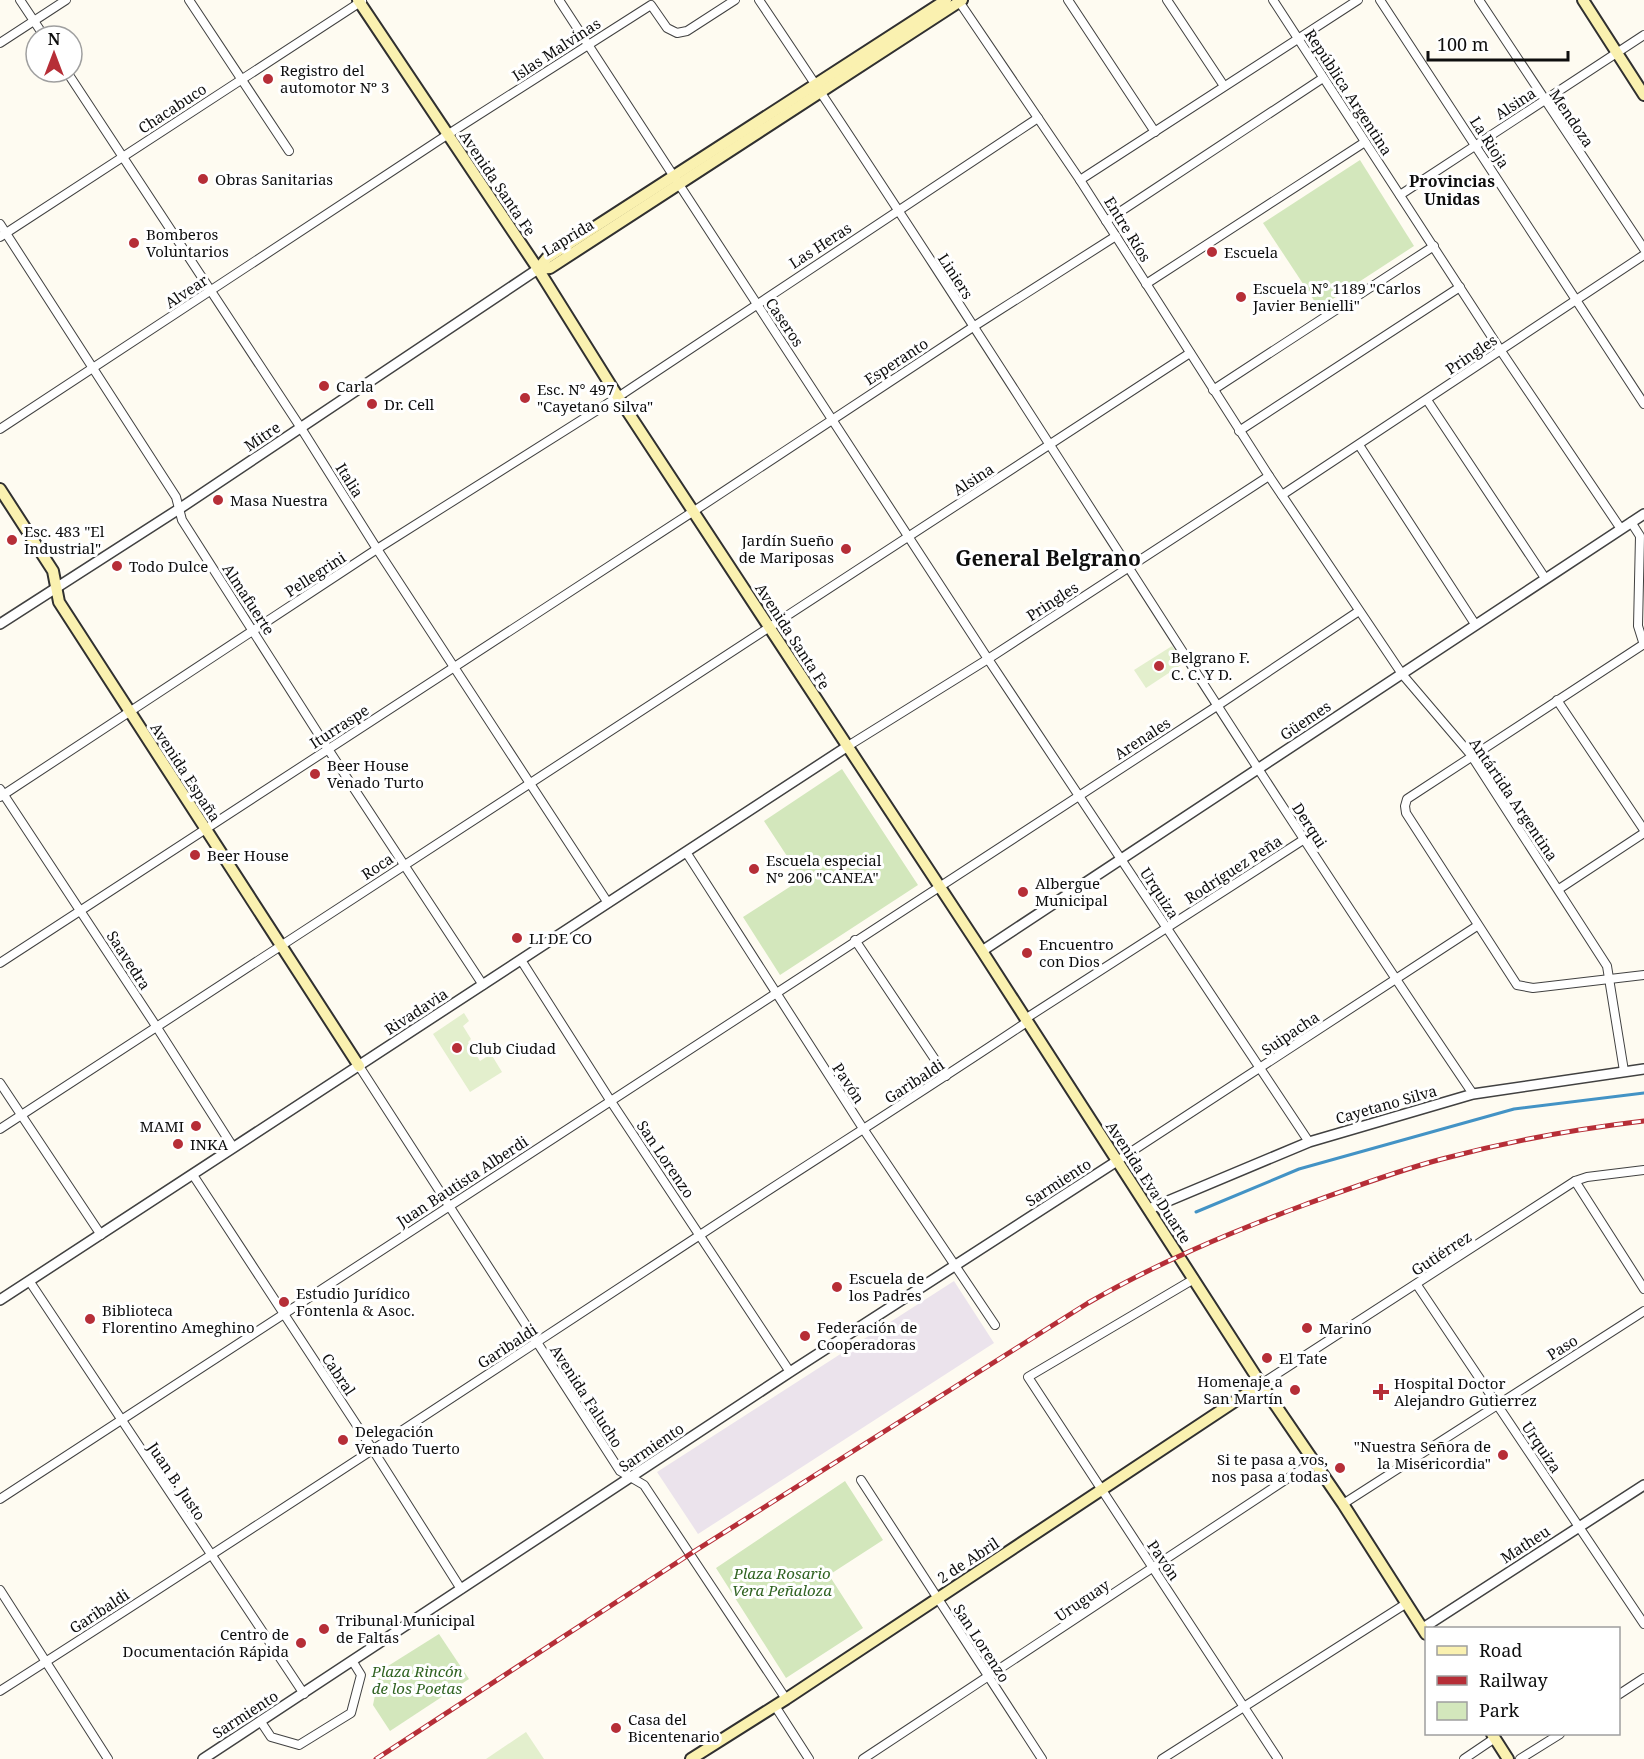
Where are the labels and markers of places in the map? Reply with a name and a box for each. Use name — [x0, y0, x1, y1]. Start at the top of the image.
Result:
place label: Registro del automotor Nº 3 — [280, 60, 389, 97]
marker: Registro del automotor Nº 3 — [261, 72, 275, 86]
place label: Obras Sanitarias — [215, 169, 333, 189]
marker: Obras Sanitarias — [196, 172, 210, 186]
place label: Bomberos Voluntarios — [146, 224, 229, 261]
marker: Bomberos Voluntarios — [127, 236, 141, 250]
place label: Escuela — [1224, 242, 1278, 262]
marker: Escuela — [1205, 245, 1219, 259]
place label: Escuela N° 1189 "Carlos Javier Benielli" — [1252, 278, 1421, 315]
marker: Escuela N° 1189 "Carlos Javier Benielli" — [1234, 290, 1248, 304]
place label: Carla — [336, 376, 374, 396]
marker: Carla — [317, 379, 331, 393]
place label: Esc. N° 497 "Cayetano Silva" — [537, 379, 653, 416]
marker: Esc. N° 497 "Cayetano Silva" — [518, 391, 532, 405]
place label: Dr. Cell — [384, 394, 435, 414]
marker: Dr. Cell — [365, 397, 379, 411]
place label: Masa Nuestra — [230, 490, 328, 510]
marker: Masa Nuestra — [211, 493, 225, 507]
place label: Esc. 483 "El Industrial" — [24, 521, 105, 558]
place label: Jardín Sueño de Mariposas — [739, 530, 834, 567]
marker: Esc. 483 "El Industrial" — [5, 533, 19, 547]
marker: Jardín Sueño de Mariposas — [839, 542, 853, 556]
place label: Todo Dulce — [129, 556, 208, 576]
marker: Todo Dulce — [110, 559, 124, 573]
place label: Belgrano F. C. C. Y D. — [1171, 647, 1250, 684]
marker: Belgrano F. C. C. Y D. — [1152, 659, 1166, 673]
place label: Beer House Venado Turto — [327, 755, 424, 792]
marker: Beer House Venado Turto — [308, 767, 322, 781]
place label: Beer House — [207, 845, 289, 865]
marker: Beer House — [188, 848, 202, 862]
place label: Escuela especial Nº 206 "CANEA" — [766, 850, 882, 887]
marker: Escuela especial Nº 206 "CANEA" — [747, 862, 761, 876]
place label: Albergue Municipal — [1035, 873, 1108, 910]
marker: Albergue Municipal — [1016, 885, 1030, 899]
place label: LI DE CO — [529, 928, 592, 948]
marker: LI DE CO — [510, 931, 524, 945]
place label: Encuentro con Dios — [1039, 934, 1114, 971]
marker: Encuentro con Dios — [1020, 946, 1034, 960]
place label: Club Ciudad — [469, 1038, 556, 1058]
marker: Club Ciudad — [450, 1041, 464, 1055]
place label: MAMI — [140, 1116, 184, 1136]
marker: MAMI — [189, 1119, 203, 1133]
place label: INKA — [190, 1134, 228, 1154]
marker: INKA — [171, 1137, 185, 1151]
place label: Escuela de los Padres — [849, 1268, 924, 1305]
marker: Escuela de los Padres — [830, 1280, 844, 1294]
place label: Estudio Jurídico Fontenla & Asoc. — [296, 1283, 415, 1320]
marker: Estudio Jurídico Fontenla & Asoc. — [277, 1295, 291, 1309]
place label: Biblioteca Florentino Ameghino — [102, 1300, 255, 1337]
marker: Biblioteca Florentino Ameghino — [83, 1312, 97, 1326]
place label: Federación de Cooperadoras — [817, 1317, 917, 1354]
place label: Marino — [1319, 1318, 1372, 1338]
marker: Marino — [1300, 1321, 1314, 1335]
marker: Federación de Cooperadoras — [798, 1329, 812, 1343]
place label: El Tate — [1279, 1348, 1327, 1368]
marker: El Tate — [1260, 1351, 1274, 1365]
place label: Homenaje a San Martín — [1197, 1371, 1283, 1408]
place label: Hospital Doctor Alejandro Gutierrez — [1394, 1373, 1537, 1410]
marker: Homenaje a San Martín — [1288, 1383, 1302, 1397]
marker: Hospital Doctor Alejandro Gutierrez — [1372, 1383, 1390, 1401]
place label: Delegación Venado Tuerto — [355, 1421, 460, 1458]
marker: Delegación Venado Tuerto — [336, 1433, 350, 1447]
place label: "Nuestra Señora de la Misericordia" — [1354, 1436, 1491, 1473]
marker: "Nuestra Señora de la Misericordia" — [1496, 1448, 1510, 1462]
place label: Si te pasa a vos, nos pasa a todas — [1212, 1449, 1328, 1486]
marker: Si te pasa a vos, nos pasa a todas — [1333, 1461, 1347, 1475]
place label: Tribunal Municipal de Faltas — [336, 1610, 475, 1647]
marker: Tribunal Municipal de Faltas — [317, 1622, 331, 1636]
place label: Centro de Documentación Rápida — [123, 1624, 289, 1661]
marker: Centro de Documentación Rápida — [294, 1636, 308, 1650]
place label: Casa del Bicentenario — [628, 1709, 720, 1746]
marker: Casa del Bicentenario — [609, 1721, 623, 1735]

